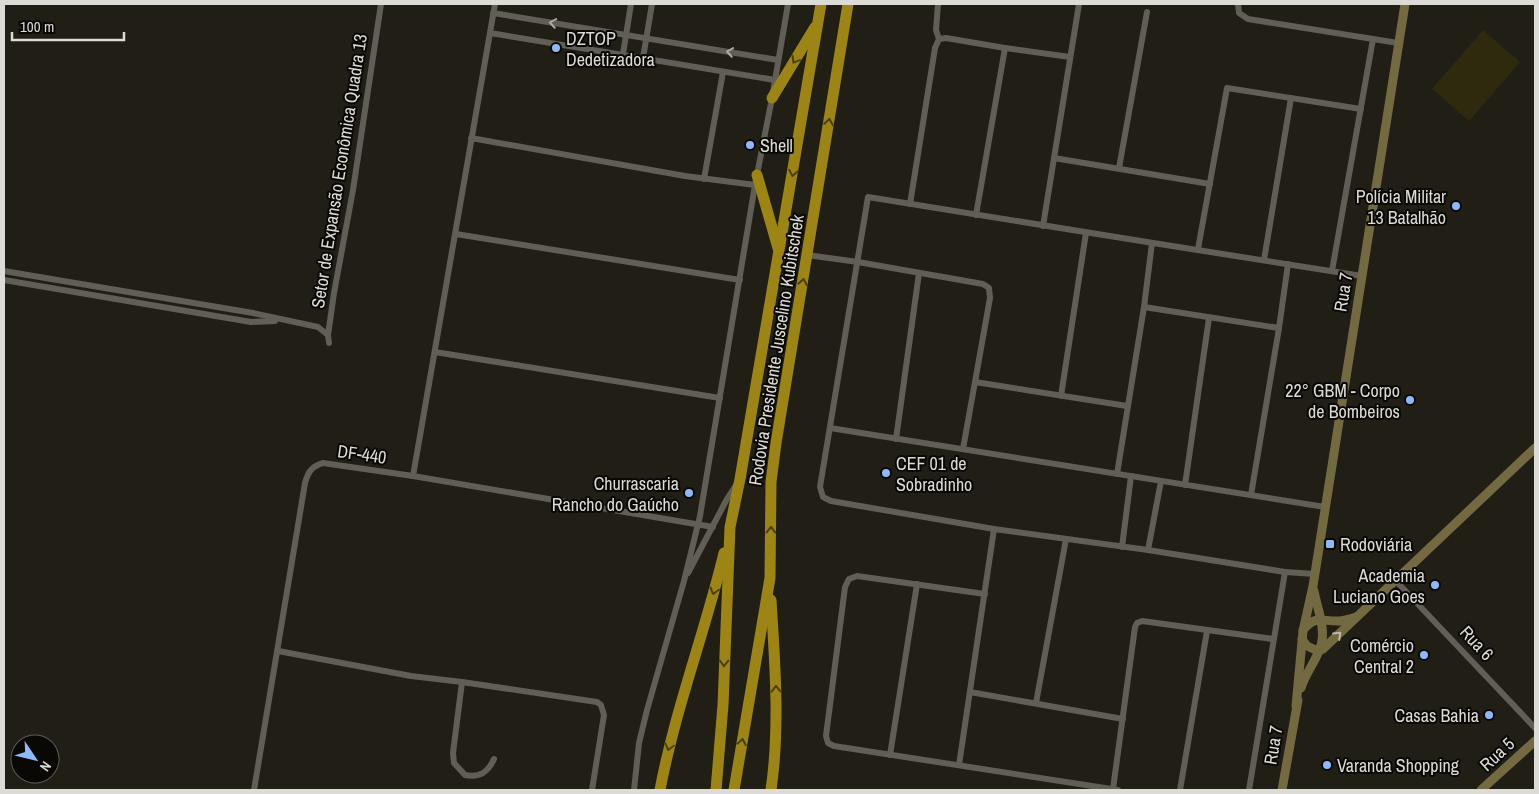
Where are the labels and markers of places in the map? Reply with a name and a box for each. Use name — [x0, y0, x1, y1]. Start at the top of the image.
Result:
place label: DZTOP Dedetizadora — [566, 26, 655, 72]
marker: DZTOP Dedetizadora — [550, 42, 562, 54]
place label: Shell — [760, 133, 793, 158]
marker: Shell — [744, 139, 756, 151]
place label: Polícia Militar 13 Batalhão — [1356, 184, 1446, 230]
marker: Polícia Militar 13 Batalhão — [1450, 200, 1462, 212]
place label: 22° GBM - Corpo de Bombeiros — [1285, 378, 1400, 424]
marker: 22° GBM - Corpo de Bombeiros — [1404, 394, 1416, 406]
place label: CEF 01 de Sobradinho — [896, 451, 972, 497]
marker: CEF 01 de Sobradinho — [880, 467, 892, 479]
place label: Churrascaria Rancho do Gaúcho — [552, 471, 679, 517]
marker: Churrascaria Rancho do Gaúcho — [683, 487, 695, 499]
place label: Rodoviária — [1340, 532, 1412, 557]
marker: Rodoviária — [1324, 538, 1336, 550]
place label: Academia Luciano Goes — [1333, 563, 1425, 609]
marker: Academia Luciano Goes — [1429, 579, 1441, 591]
place label: Comércio Central 2 — [1350, 633, 1414, 679]
marker: Comércio Central 2 — [1418, 649, 1430, 661]
place label: Casas Bahia — [1394, 703, 1479, 728]
marker: Casas Bahia — [1483, 709, 1495, 721]
place label: Varanda Shopping — [1337, 753, 1460, 778]
marker: Varanda Shopping — [1321, 759, 1333, 771]

